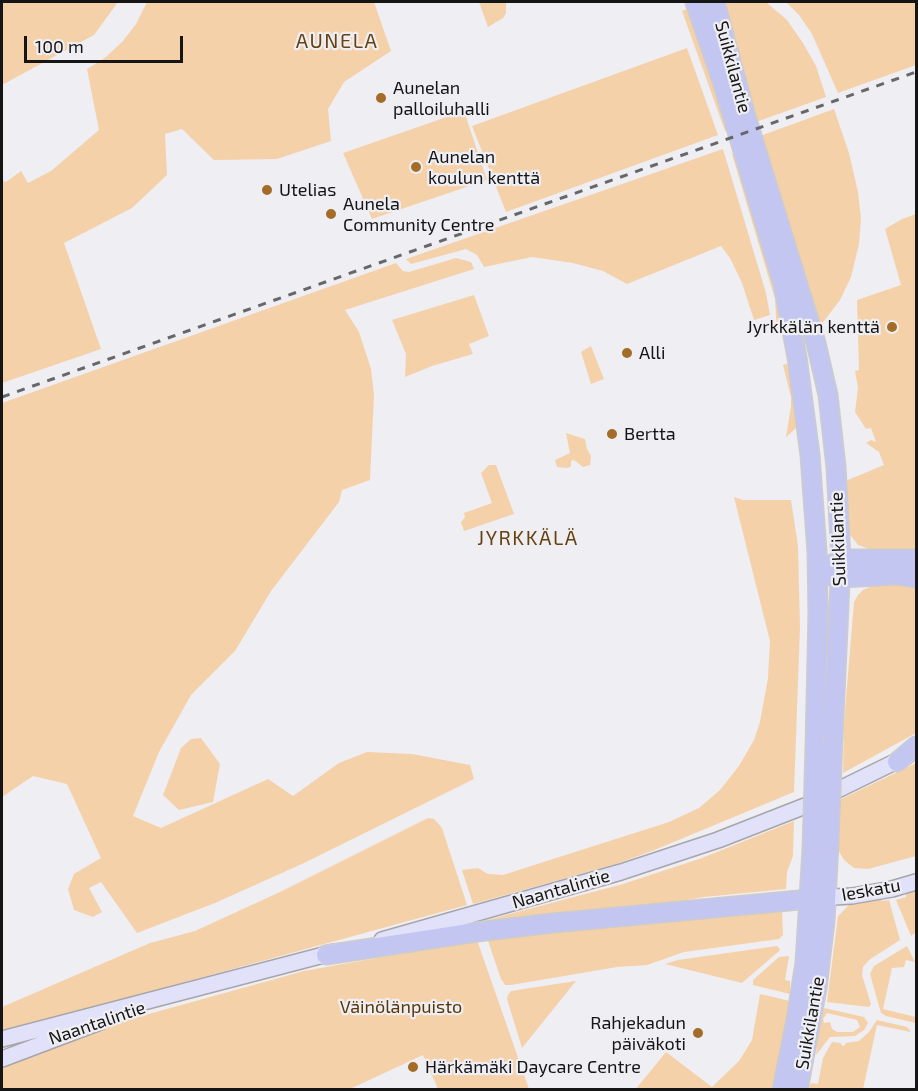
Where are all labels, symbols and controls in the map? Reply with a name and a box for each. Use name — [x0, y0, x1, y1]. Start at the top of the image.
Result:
street label: Suikkilantie — [710, 19, 756, 115]
scale bar — [27, 24, 186, 62]
district label: AUNELA — [296, 29, 378, 53]
text: 100 m — [35, 35, 84, 57]
place label: Aunelan palloiluhalli — [393, 77, 490, 119]
marker: Aunelan palloiluhalli — [374, 91, 388, 105]
place label: Aunelan koulun kenttä — [428, 146, 540, 188]
marker: Aunelan koulun kenttä — [409, 160, 423, 174]
place label: Utelias — [279, 179, 336, 201]
marker: Utelias — [260, 183, 274, 197]
place label: Aunela Community Centre — [343, 193, 494, 236]
marker: Aunela Community Centre — [324, 207, 338, 221]
place label: Jyrkkälän kenttä — [747, 316, 880, 338]
marker: Jyrkkälän kenttä — [885, 320, 899, 334]
place label: Alli — [639, 342, 665, 364]
marker: Alli — [620, 346, 634, 360]
place label: Bertta — [624, 423, 676, 445]
marker: Bertta — [605, 427, 619, 441]
street label: Suikkilantie — [826, 492, 850, 586]
district label: JYRKKÄLÄ — [477, 526, 579, 550]
street label: Naantalintie — [510, 865, 612, 913]
street label: Ieskatu — [840, 874, 902, 906]
street label: Suikkilantie — [791, 975, 829, 1071]
street label: Naantalintie — [46, 996, 148, 1050]
park label: Väinölänpuisto — [340, 996, 462, 1018]
place label: Rahjekadun päiväkoti — [590, 1012, 686, 1054]
marker: Rahjekadun päiväkoti — [691, 1026, 705, 1040]
place label: Härkämäki Daycare Centre — [425, 1056, 641, 1078]
marker: Härkämäki Daycare Centre — [406, 1060, 420, 1074]

